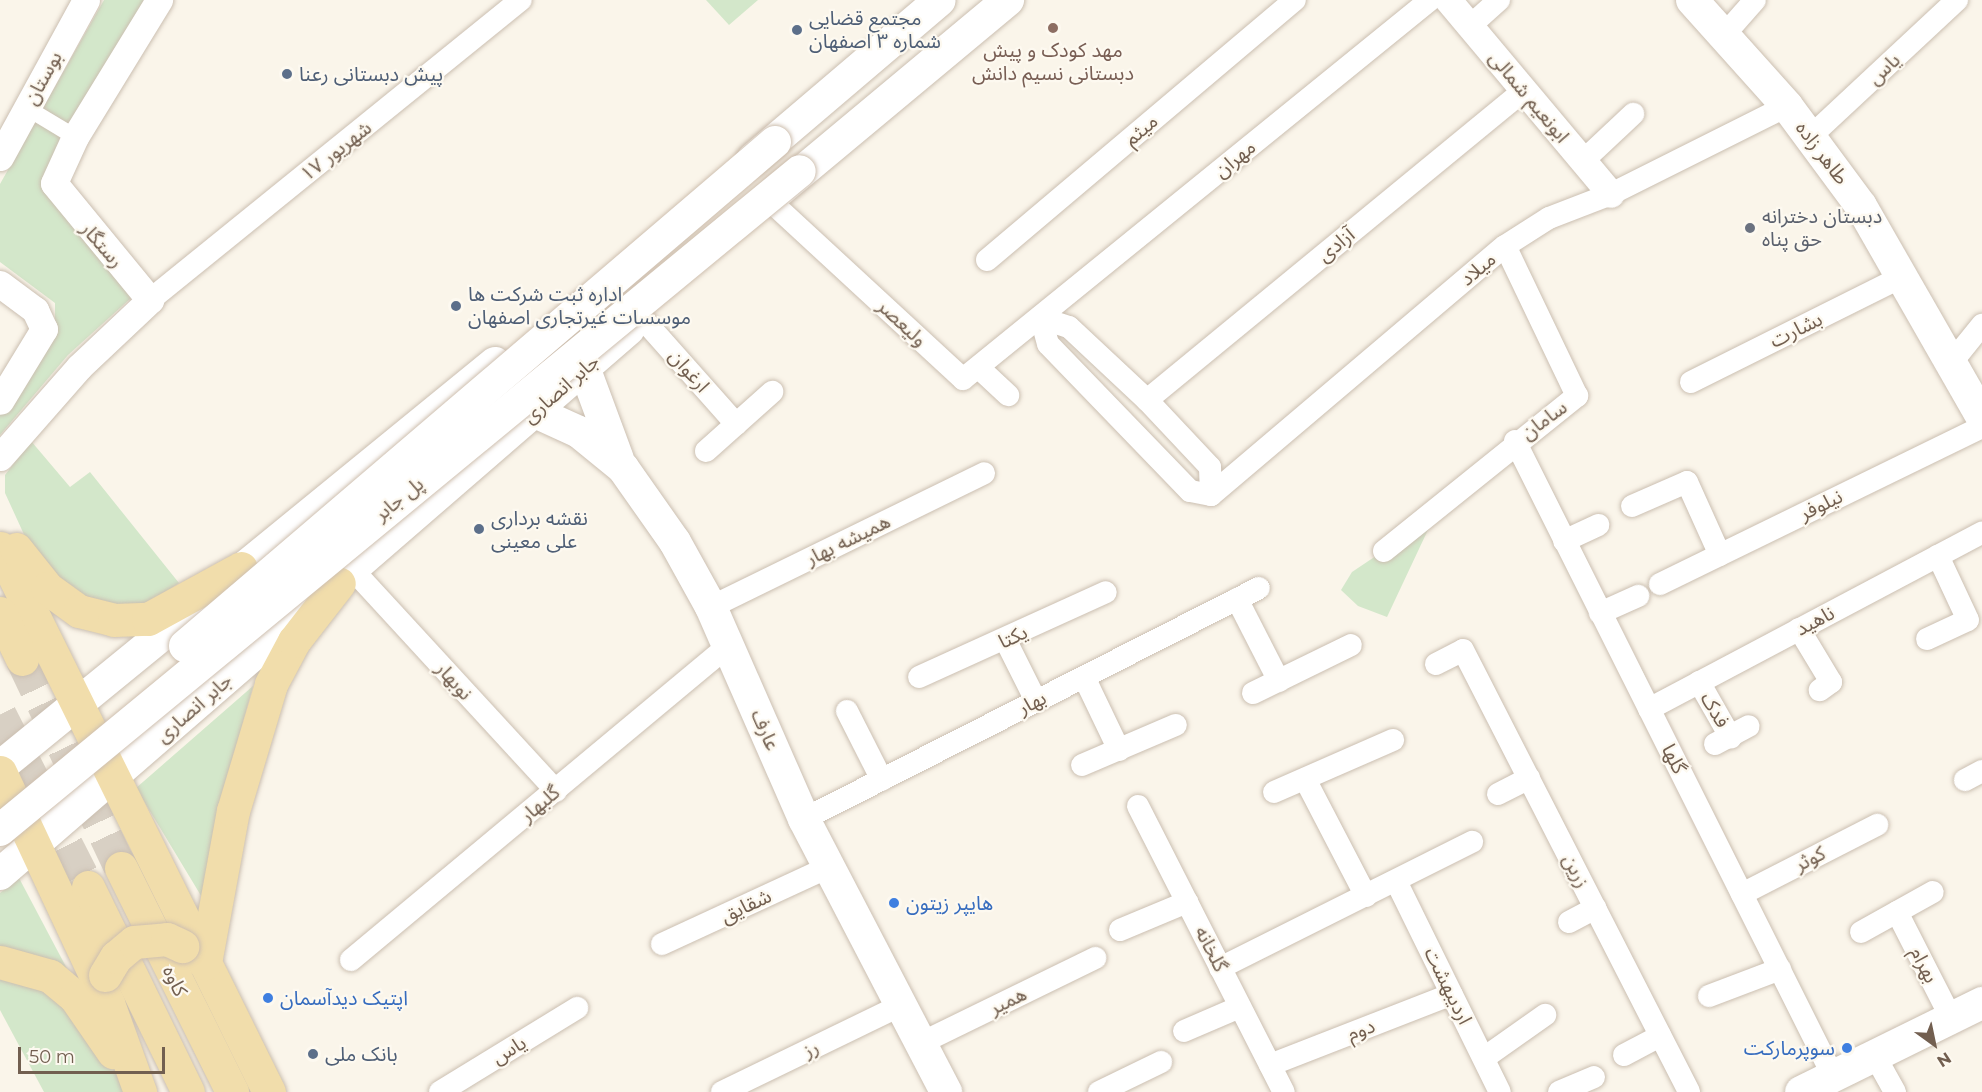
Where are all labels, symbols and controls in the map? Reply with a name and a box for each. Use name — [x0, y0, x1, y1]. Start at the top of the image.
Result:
place label: مجتمع قضایی شماره ۳ اصفهان — [809, 6, 941, 53]
marker: مهد کودک و پیش دبستانی نسیم دانش — [1046, 21, 1060, 35]
marker: مجتمع قضایی شماره ۳ اصفهان — [790, 23, 804, 37]
place label: مهد کودک و پیش دبستانی نسیم دانش — [972, 38, 1134, 85]
street label: ابونعیم شمالی — [1484, 46, 1574, 148]
street label: بوستان — [19, 47, 67, 109]
street label: یاس — [1863, 48, 1905, 90]
place label: پیش دبستانی رعنا — [299, 62, 443, 86]
marker: پیش دبستانی رعنا — [280, 67, 294, 81]
street label: میثم — [1119, 109, 1163, 151]
street label: ۱۷ شهریور — [296, 116, 376, 186]
street label: طاهر زاده — [1790, 117, 1854, 189]
street label: مهران — [1209, 135, 1261, 183]
place label: دبستان دخترانه حق پناه — [1762, 204, 1882, 251]
street label: رستگار — [75, 217, 129, 273]
marker: دبستان دخترانه حق پناه — [1743, 221, 1757, 235]
street label: آزادی — [1313, 223, 1359, 267]
street label: میلاد — [1455, 247, 1501, 291]
place label: اداره ثبت شرکت ها موسسات غیرتجاری اصفهان — [468, 282, 691, 329]
street label: ولیعصر — [872, 294, 932, 352]
marker: اداره ثبت شرکت ها موسسات غیرتجاری اصفهان — [449, 299, 463, 313]
street label: بشارت — [1766, 307, 1826, 353]
street label: ارغوان — [664, 344, 714, 398]
street label: جابر انصاری — [518, 349, 604, 429]
street label: سامان — [1516, 395, 1572, 445]
street label: پل جابر — [369, 472, 429, 526]
street label: نیلوفر — [1795, 484, 1847, 526]
place label: نقشه برداری علی معینی — [491, 506, 588, 553]
street label: همیشه بهار — [802, 509, 894, 571]
marker: نقشه برداری علی معینی — [472, 522, 486, 536]
street label: ناهید — [1791, 601, 1839, 641]
street label: یکتا — [995, 620, 1031, 654]
street label: نوبهار — [431, 657, 477, 705]
street label: جابر انصاری — [151, 668, 237, 748]
street label: بهار — [1014, 686, 1050, 720]
street label: فدک — [1695, 688, 1735, 732]
street label: عارف — [745, 706, 785, 754]
street label: گلها — [1656, 740, 1692, 778]
street label: گلبهار — [515, 781, 565, 827]
street label: کوثر — [1790, 841, 1830, 877]
street label: زرین — [1557, 850, 1595, 892]
street label: شقایق — [717, 884, 775, 928]
place label: هایپر زیتون — [906, 891, 993, 915]
marker: هایپر زیتون — [887, 896, 901, 910]
street label: گلخانه — [1189, 922, 1233, 976]
street label: اردیبهشت — [1419, 943, 1477, 1029]
street label: بهرام — [1905, 943, 1943, 987]
street label: کاوه — [157, 962, 193, 1000]
street label: همیر — [985, 982, 1031, 1020]
place label: اپتیک دیدآسمان — [280, 986, 408, 1010]
marker: اپتیک دیدآسمان — [261, 991, 275, 1005]
street label: دوم — [1344, 1014, 1378, 1046]
north arrow — [1904, 1014, 1964, 1074]
street label: یاس — [487, 1030, 531, 1070]
scale bar — [21, 1035, 168, 1073]
street label: رز — [799, 1035, 823, 1063]
place label: سوپرمارکت — [1744, 1036, 1835, 1060]
marker: سوپرمارکت — [1840, 1041, 1854, 1055]
place label: بانک ملی — [325, 1042, 398, 1066]
text: 50 m — [29, 1046, 75, 1068]
marker: بانک ملی — [306, 1047, 320, 1061]
text: N — [1933, 1048, 1955, 1071]

